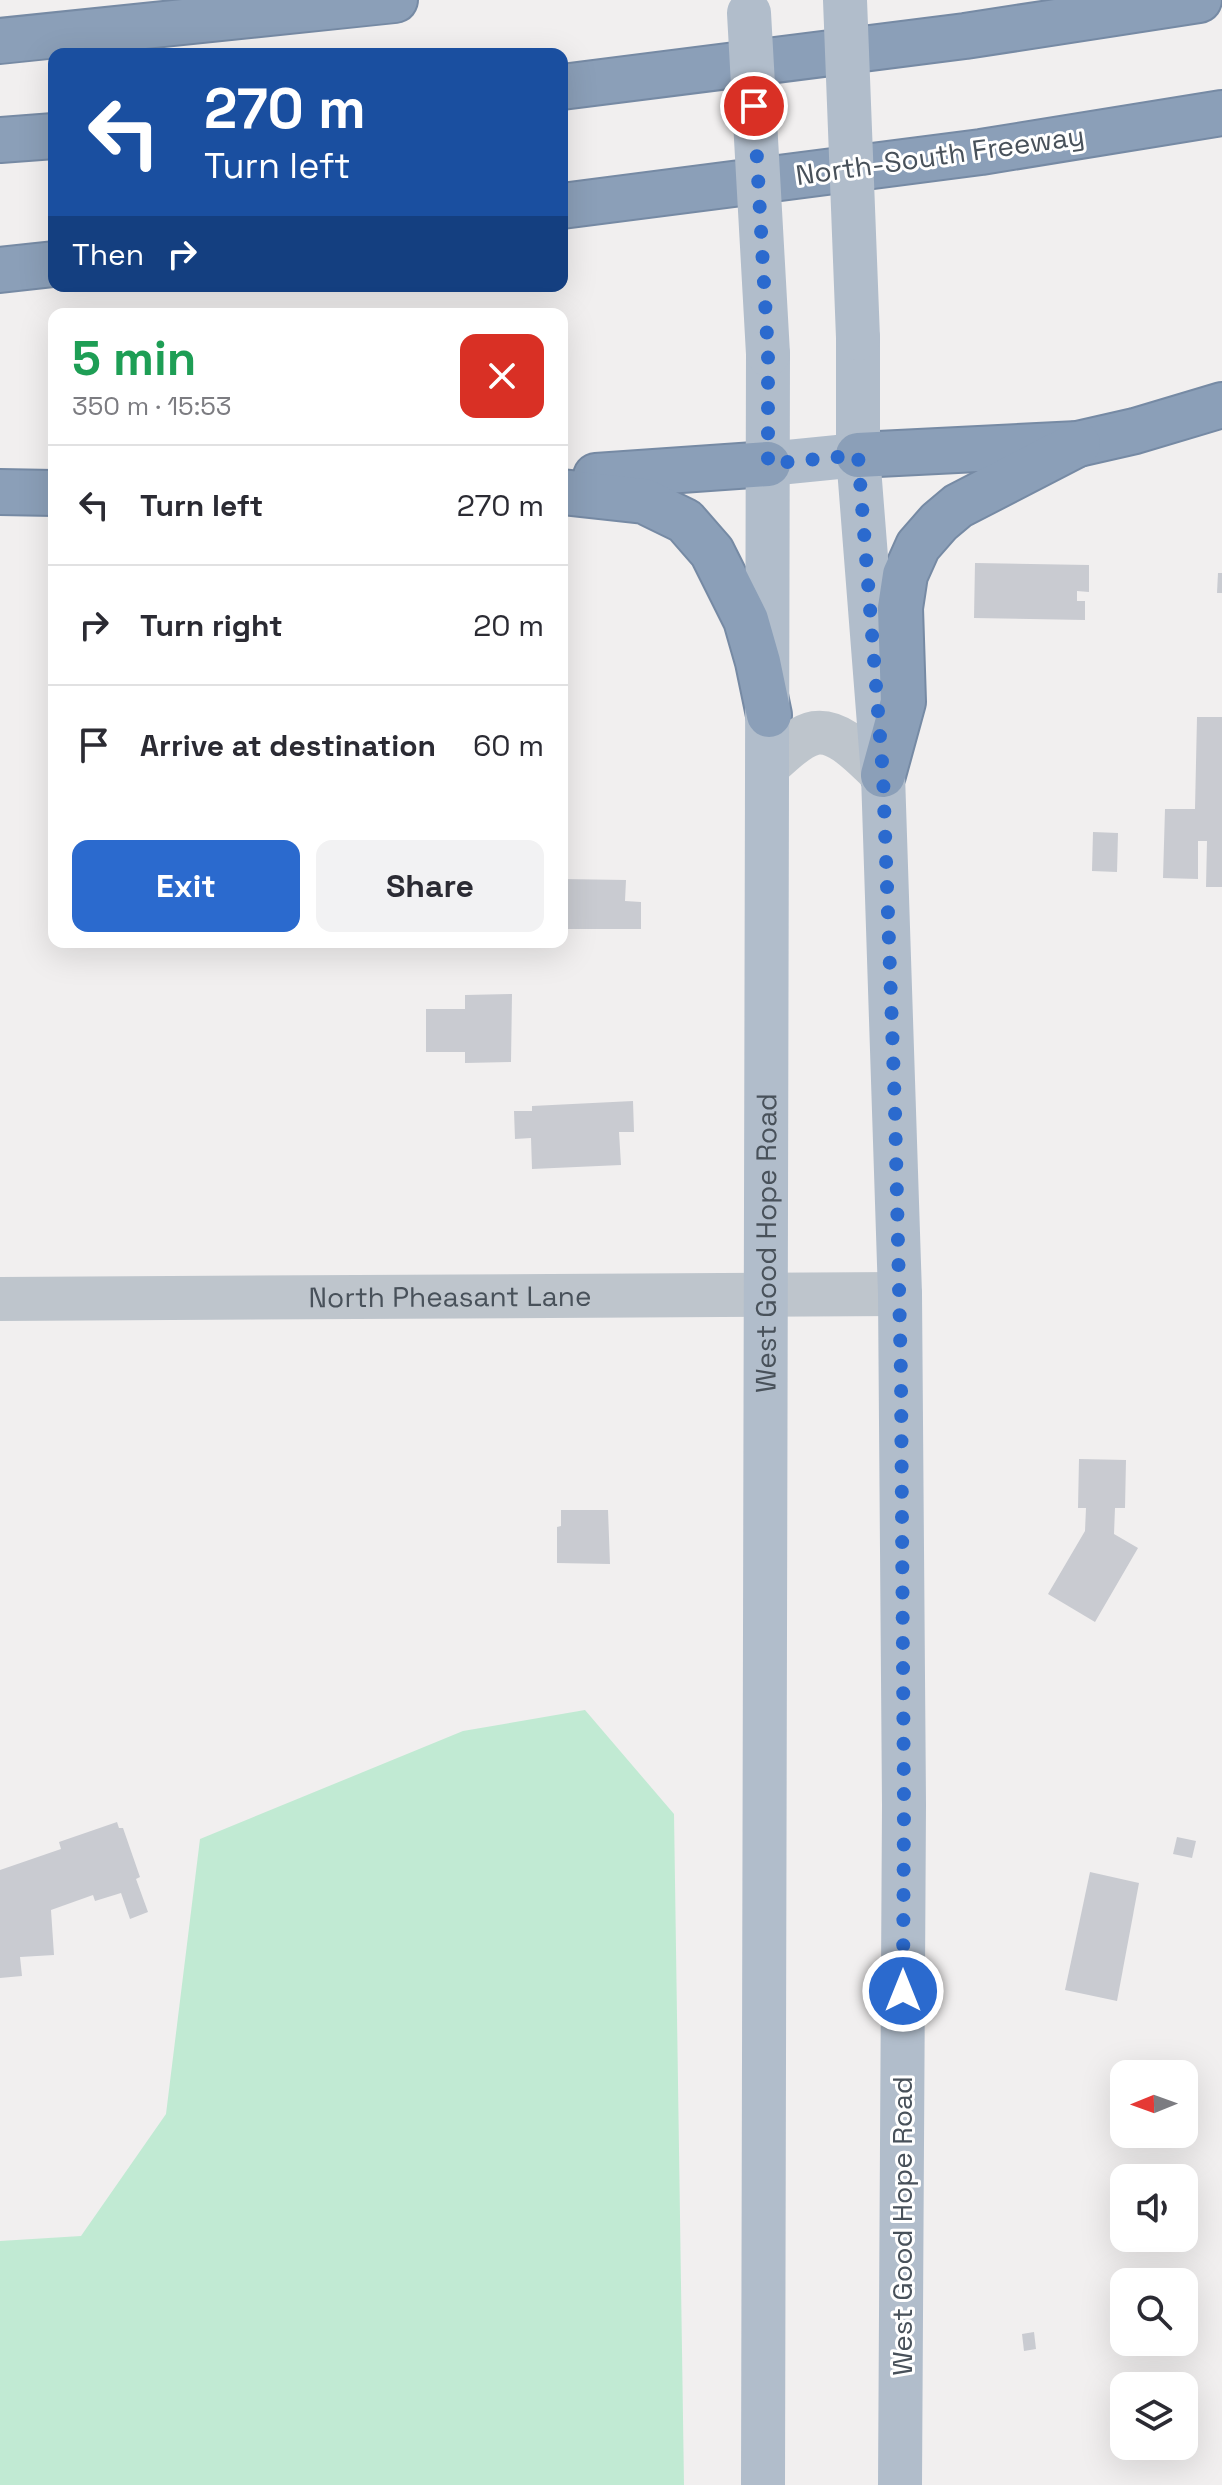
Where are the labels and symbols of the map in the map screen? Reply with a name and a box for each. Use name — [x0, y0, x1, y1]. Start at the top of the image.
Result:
pin — [720, 72, 788, 140]
street label: North-South Freeway — [793, 117, 1087, 193]
street label: West Good Hope Road — [748, 1093, 784, 1393]
street label: North Pheasant Lane — [308, 1278, 592, 1315]
position arrow — [861, 1949, 945, 2033]
north arrow — [1110, 2060, 1198, 2148]
street label: West Good Hope Road — [884, 2076, 920, 2376]

